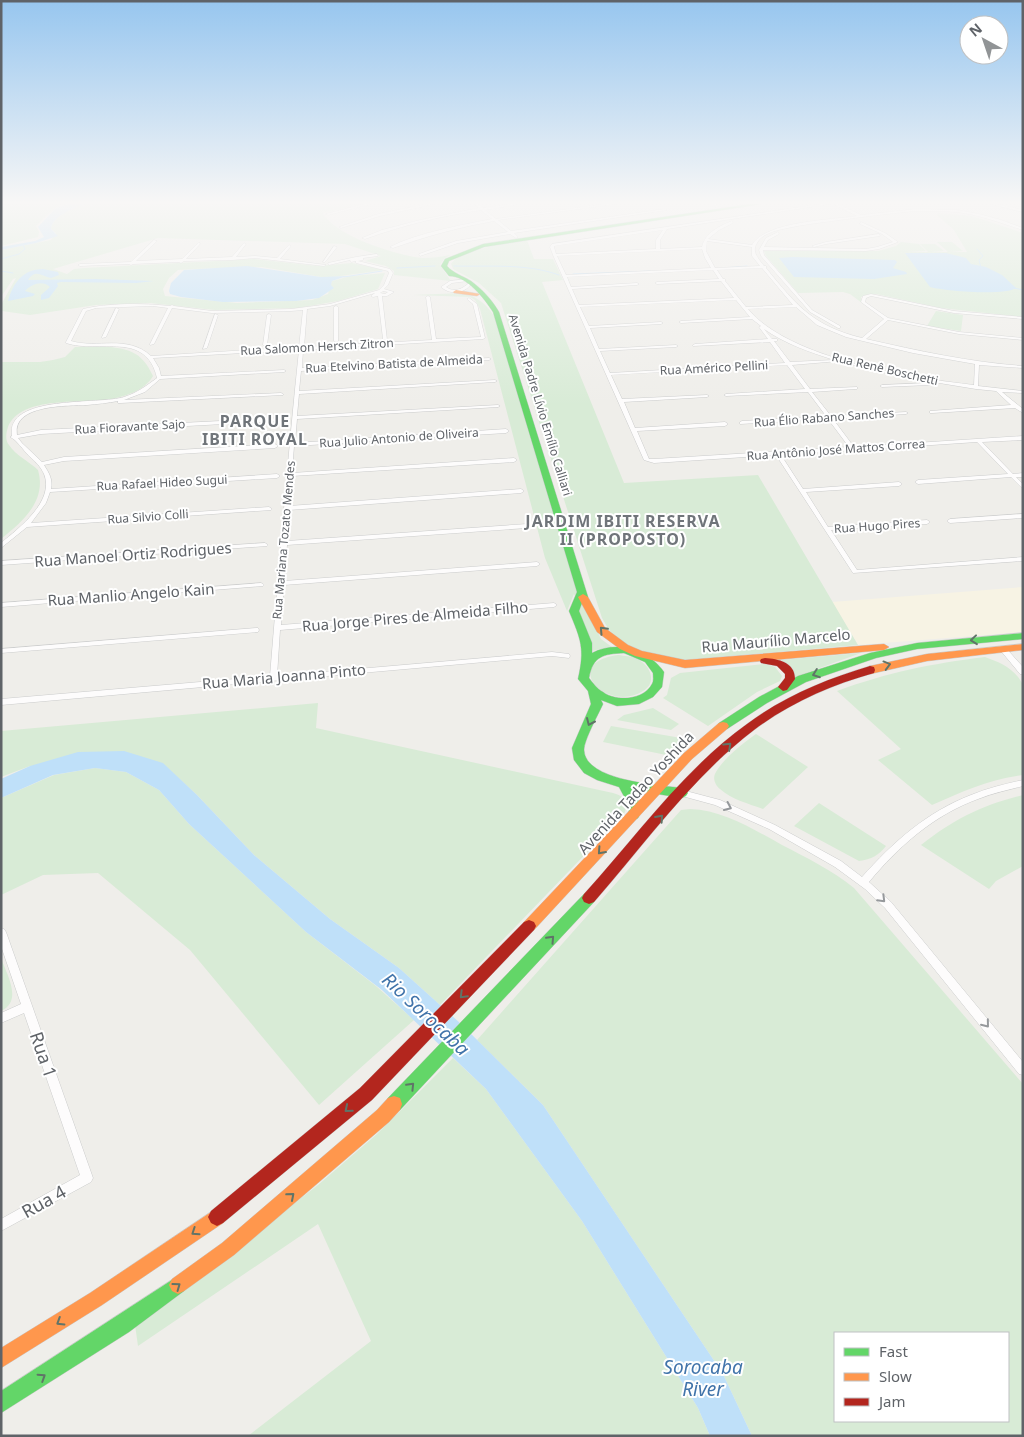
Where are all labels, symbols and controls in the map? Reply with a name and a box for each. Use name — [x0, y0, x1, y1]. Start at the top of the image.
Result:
north arrow — [959, 15, 1009, 65]
text: N — [965, 19, 986, 41]
street label: Avenida Padre Lívio Emílio Calliari — [505, 312, 576, 498]
street label: Rua Salomon Hersch Zitron — [240, 334, 394, 359]
street label: Rua Renê Boschetti — [830, 348, 940, 389]
street label: Rua Etelvino Batista de Almeida — [305, 350, 483, 377]
street label: Rua Américo Pellini — [659, 356, 769, 379]
street label: Rua Élio Rabano Sanches — [753, 404, 895, 431]
district label: PARQUE IBITI ROYAL — [202, 410, 308, 450]
street label: Rua Fioravante Sajo — [74, 415, 186, 438]
street label: Rua Julio Antonio de Oliveira — [319, 423, 479, 452]
street label: Rua Antônio José Mattos Correa — [746, 435, 926, 464]
street label: Rua Mariana Tozato Mendes — [268, 460, 299, 620]
street label: Rua Rafael Hideo Sugui — [96, 471, 228, 494]
street label: Rua Silvio Colli — [107, 505, 189, 528]
district label: JARDIM IBITI RESERVA II (PROPOSTO) — [523, 510, 721, 550]
street label: Rua Hugo Pires — [833, 514, 921, 537]
street label: Rua Manoel Ortiz Rodrigues — [34, 537, 232, 571]
street label: Rua Manlio Angelo Kain — [47, 578, 215, 610]
street label: Rua Jorge Pires de Almeida Filho — [301, 596, 529, 636]
street label: Rua Maurílio Marcelo — [701, 624, 851, 656]
one-way arrow — [600, 627, 609, 636]
one-way arrow — [970, 634, 978, 645]
street label: Rua Maria Joanna Pinto — [201, 659, 367, 693]
one-way arrow — [883, 661, 891, 671]
one-way arrow — [812, 668, 821, 678]
one-way arrow — [586, 717, 597, 726]
street label: Avenida Tadao Yoshida — [573, 727, 698, 858]
one-way arrow — [722, 743, 731, 752]
one-way arrow — [723, 801, 732, 811]
one-way arrow — [654, 815, 663, 824]
one-way arrow — [598, 845, 607, 854]
one-way arrow — [876, 894, 885, 903]
one-way arrow — [545, 935, 554, 944]
water label: Rio Sorocaba — [377, 967, 476, 1061]
one-way arrow — [460, 989, 469, 998]
one-way arrow — [980, 1018, 988, 1027]
street label: Rua 1 — [25, 1028, 63, 1081]
one-way arrow — [405, 1083, 414, 1092]
one-way arrow — [344, 1104, 353, 1113]
street label: Rua 4 — [17, 1179, 70, 1223]
one-way arrow — [286, 1193, 295, 1202]
one-way arrow — [191, 1226, 201, 1235]
one-way arrow — [171, 1283, 181, 1292]
one-way arrow — [56, 1316, 65, 1326]
legend — [834, 1332, 1009, 1422]
text: Fast — [879, 1341, 908, 1361]
water label: Sorocaba River — [663, 1354, 743, 1402]
text: Slow — [879, 1366, 912, 1386]
one-way arrow — [37, 1373, 46, 1383]
text: Jam — [877, 1391, 906, 1411]

